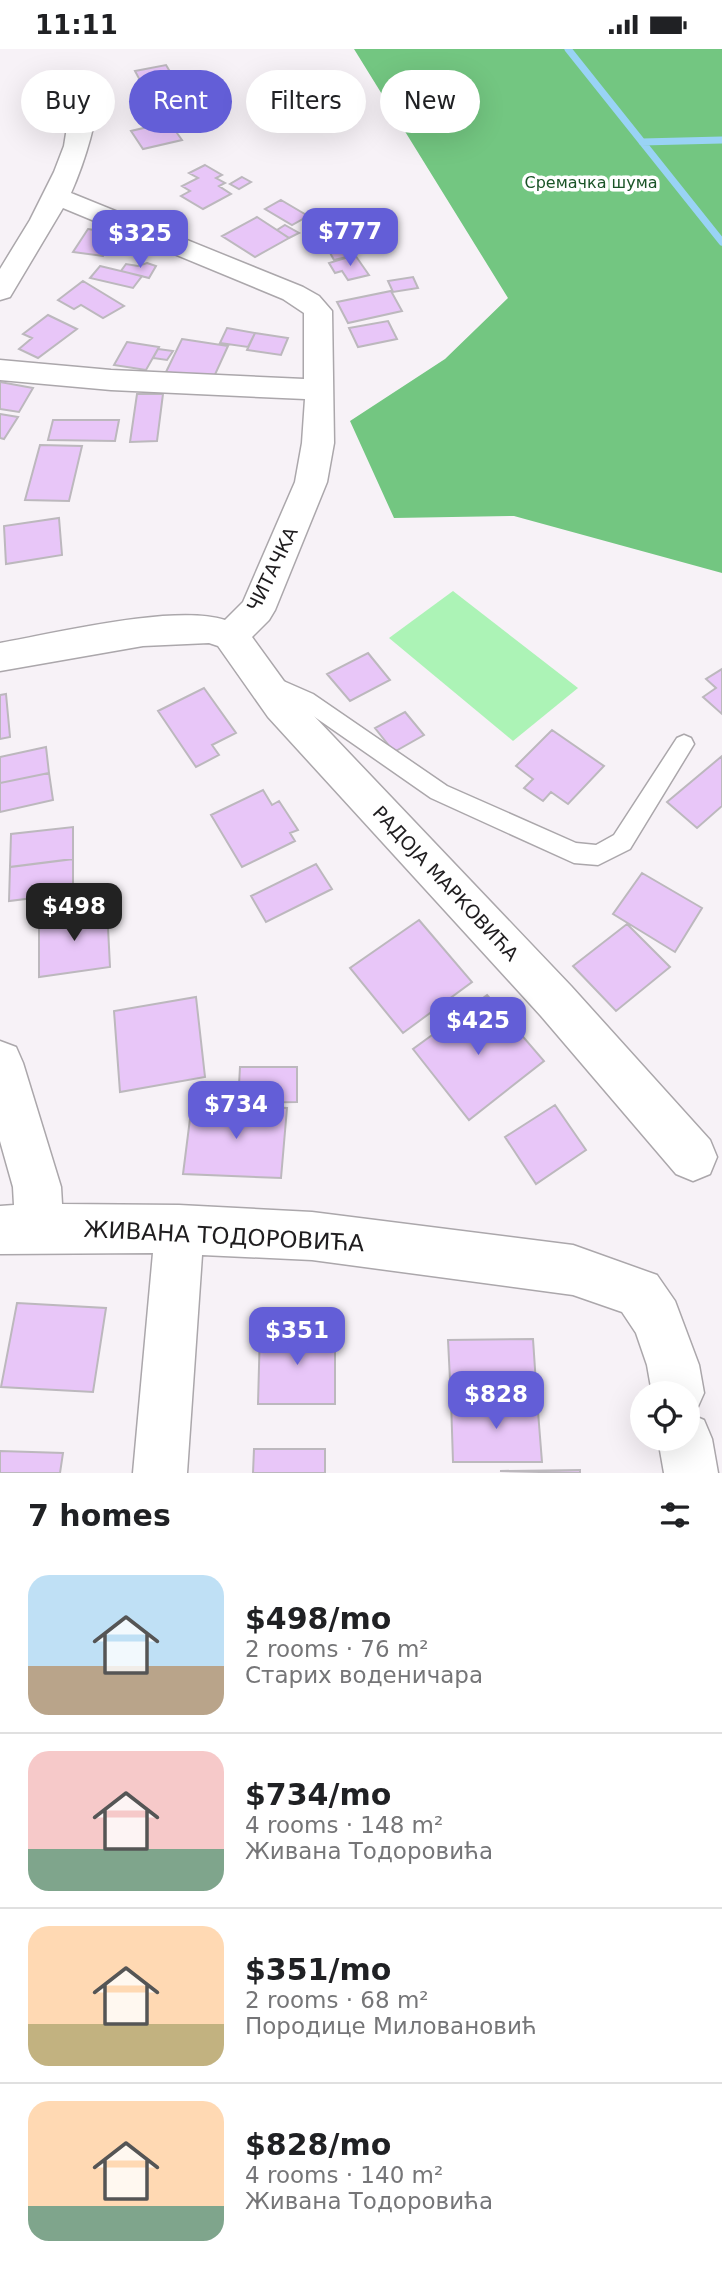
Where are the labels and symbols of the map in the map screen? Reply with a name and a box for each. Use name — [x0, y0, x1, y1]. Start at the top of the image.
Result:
park label: Сремачка шума — [524, 173, 658, 192]
pin: $777 — [309, 209, 391, 268]
pin: $325 — [99, 211, 181, 270]
street label: ЧИТАЧКА — [242, 523, 302, 615]
street label: РАДОЈА МАРКОВИЋА — [369, 801, 523, 965]
pin: $498 — [33, 883, 115, 943]
pin: $425 — [437, 997, 519, 1057]
pin: $734 — [195, 1081, 277, 1141]
street label: ЖИВАНА ТОДОРОВИЋА — [83, 1216, 365, 1256]
pin: $351 — [256, 1307, 338, 1367]
pin: $828 — [455, 1371, 537, 1431]

